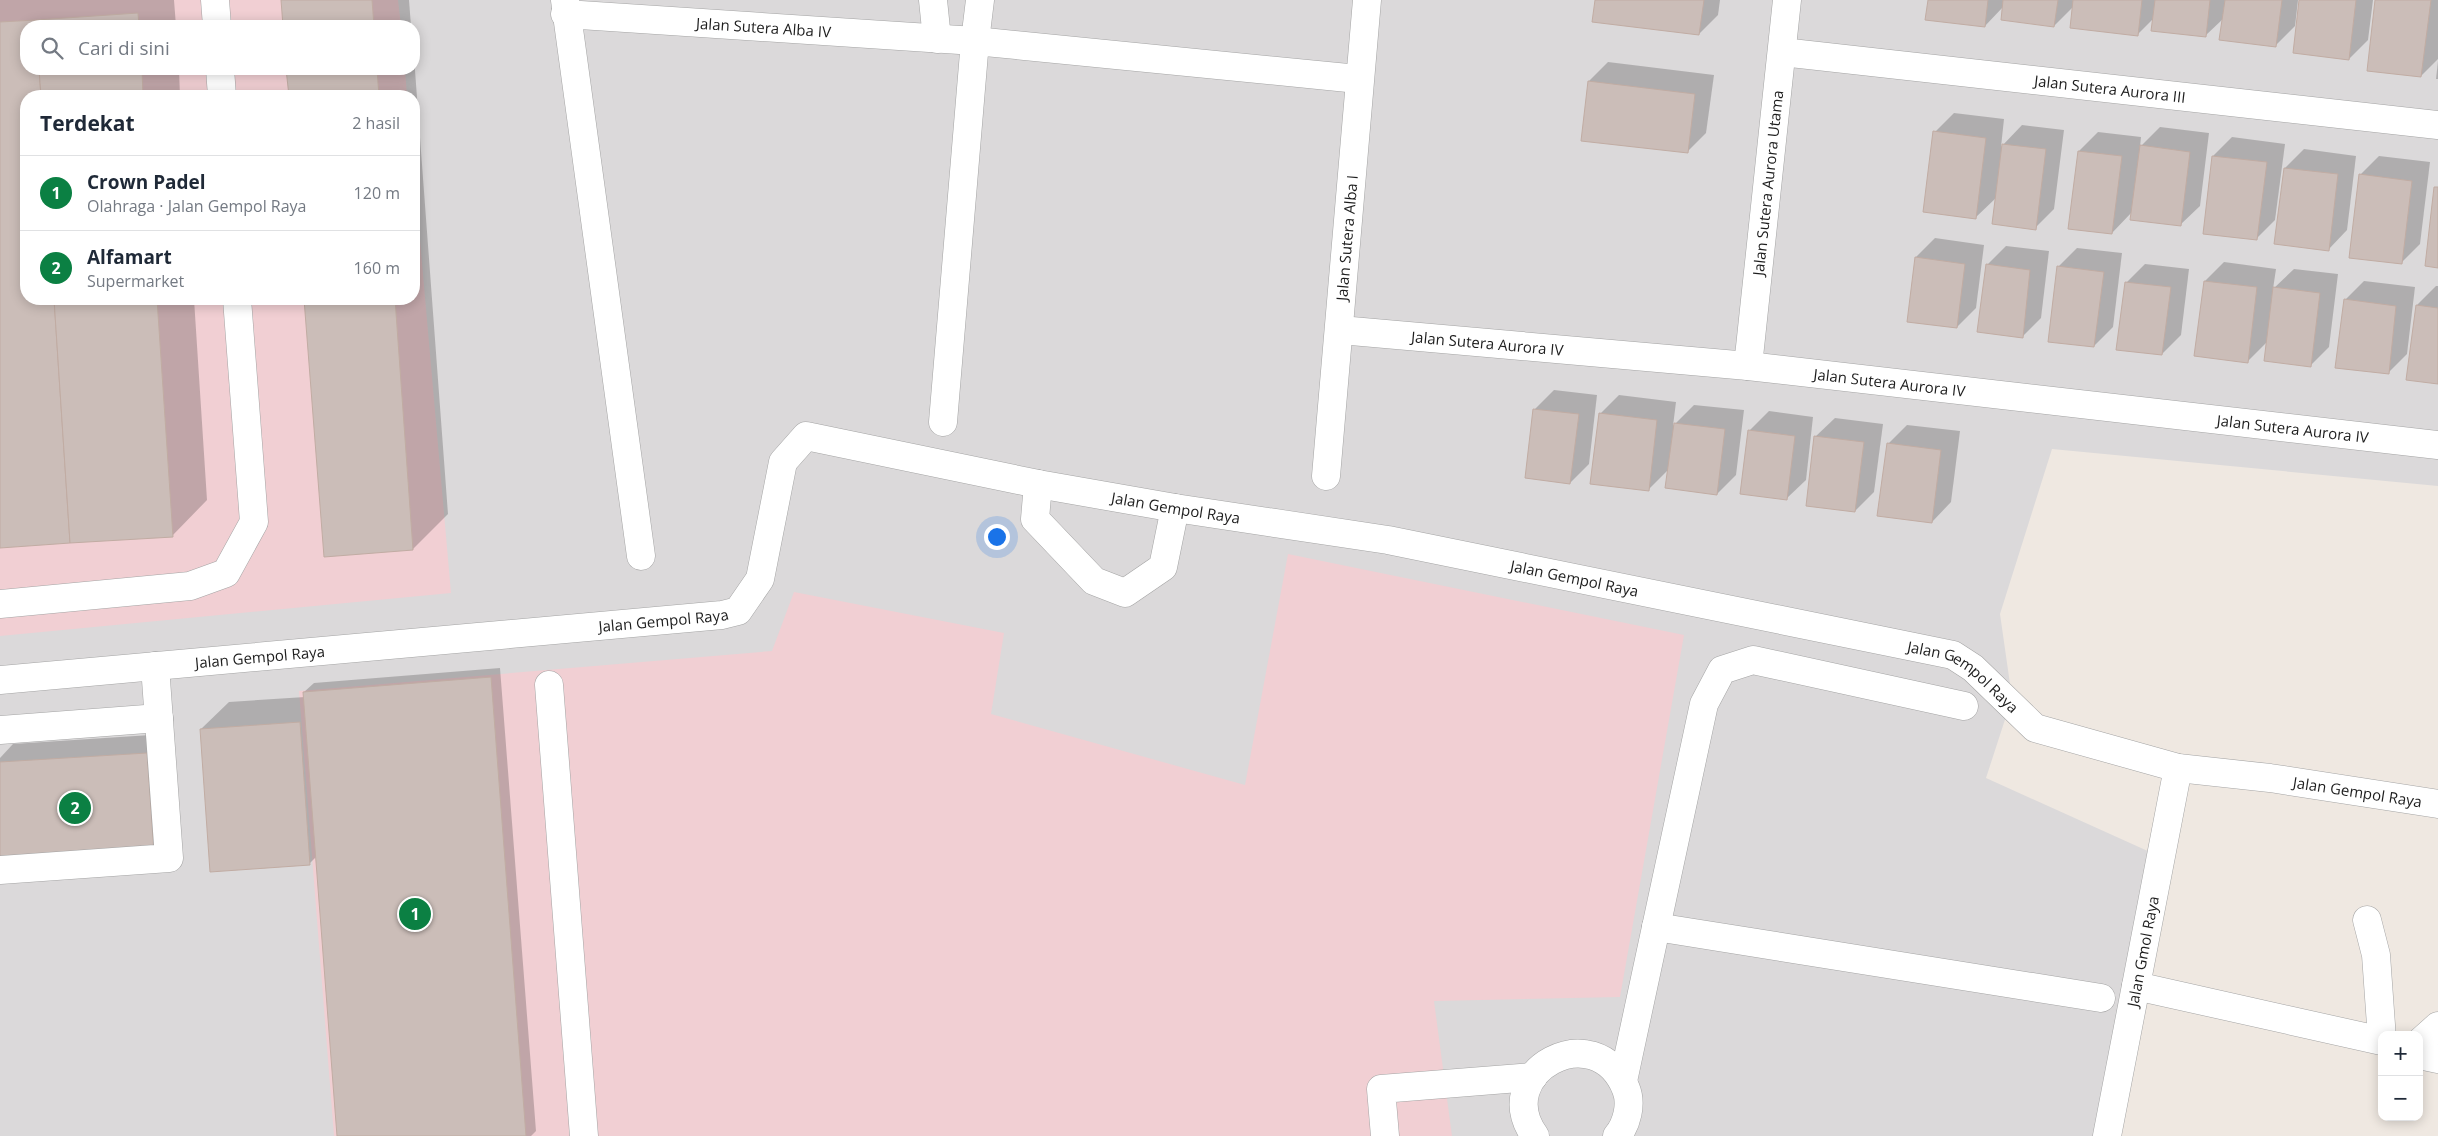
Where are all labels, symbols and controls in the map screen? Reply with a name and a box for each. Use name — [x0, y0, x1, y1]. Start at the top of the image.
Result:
street label: Jalan Sutera Alba IV — [693, 13, 832, 41]
search box — [20, 20, 420, 75]
icon: search — [38, 34, 66, 62]
text: Cari di sini — [78, 35, 170, 61]
street label: Jalan Sutera Aurora III — [2031, 70, 2187, 107]
street label: Jalan Sutera Aurora Utama — [1747, 89, 1787, 279]
text: Terdekat — [40, 109, 135, 137]
text: 2 hasil — [352, 112, 400, 134]
text: Crown Padel — [87, 169, 206, 195]
street label: Jalan Sutera Alba I — [1331, 174, 1362, 304]
text: 1 — [51, 182, 61, 204]
text: 120 m — [354, 182, 400, 204]
text: Olahraga · Jalan Gempol Raya — [87, 195, 307, 217]
text: Alfamart — [87, 244, 172, 270]
text: 2 — [51, 257, 61, 279]
text: 160 m — [354, 257, 400, 279]
text: Supermarket — [87, 270, 184, 292]
street label: Jalan Sutera Aurora IV — [1409, 326, 1564, 360]
street label: Jalan Sutera Aurora IV — [1811, 363, 1967, 401]
street label: Jalan Sutera Aurora IV — [2214, 410, 2370, 447]
street label: Jalan Gempol Raya — [1108, 487, 1242, 528]
your location — [984, 524, 1010, 550]
street label: Jalan Gempol Raya — [1507, 555, 1640, 601]
street label: Jalan Gempol Raya — [596, 604, 730, 636]
street label: Jalan Gempol Raya — [1904, 636, 2023, 717]
street label: Jalan Gempol Raya — [192, 641, 326, 673]
street label: Jalan Gempol Raya — [2290, 771, 2424, 811]
pin: 2 — [59, 789, 91, 827]
street label: Jalan Gmol Raya — [2122, 894, 2163, 1011]
pin: 1 — [399, 895, 431, 933]
map controls — [2378, 1031, 2423, 1121]
button: + — [2378, 1031, 2423, 1076]
button: − — [2378, 1076, 2423, 1121]

